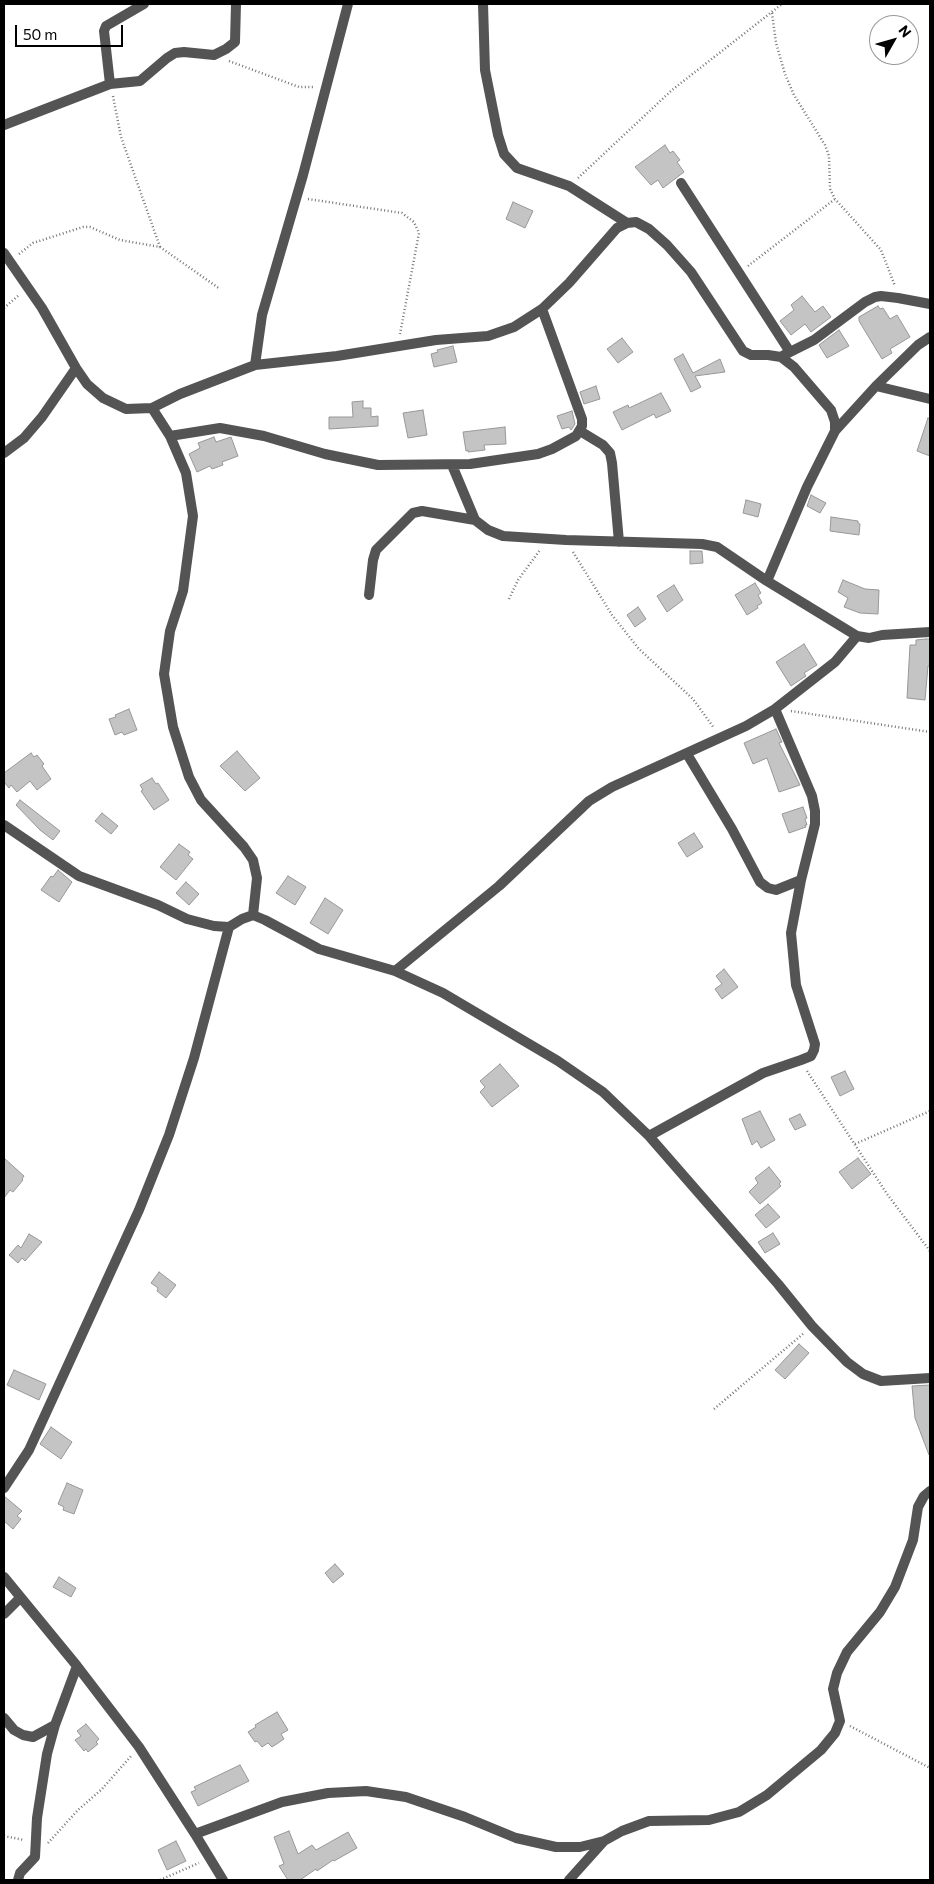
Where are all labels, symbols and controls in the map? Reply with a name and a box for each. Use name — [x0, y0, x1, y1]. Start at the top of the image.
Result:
scale bar — [18, 15, 125, 47]
north arrow — [869, 15, 919, 65]
text: N — [895, 22, 915, 40]
text: 50 m — [23, 25, 57, 43]

